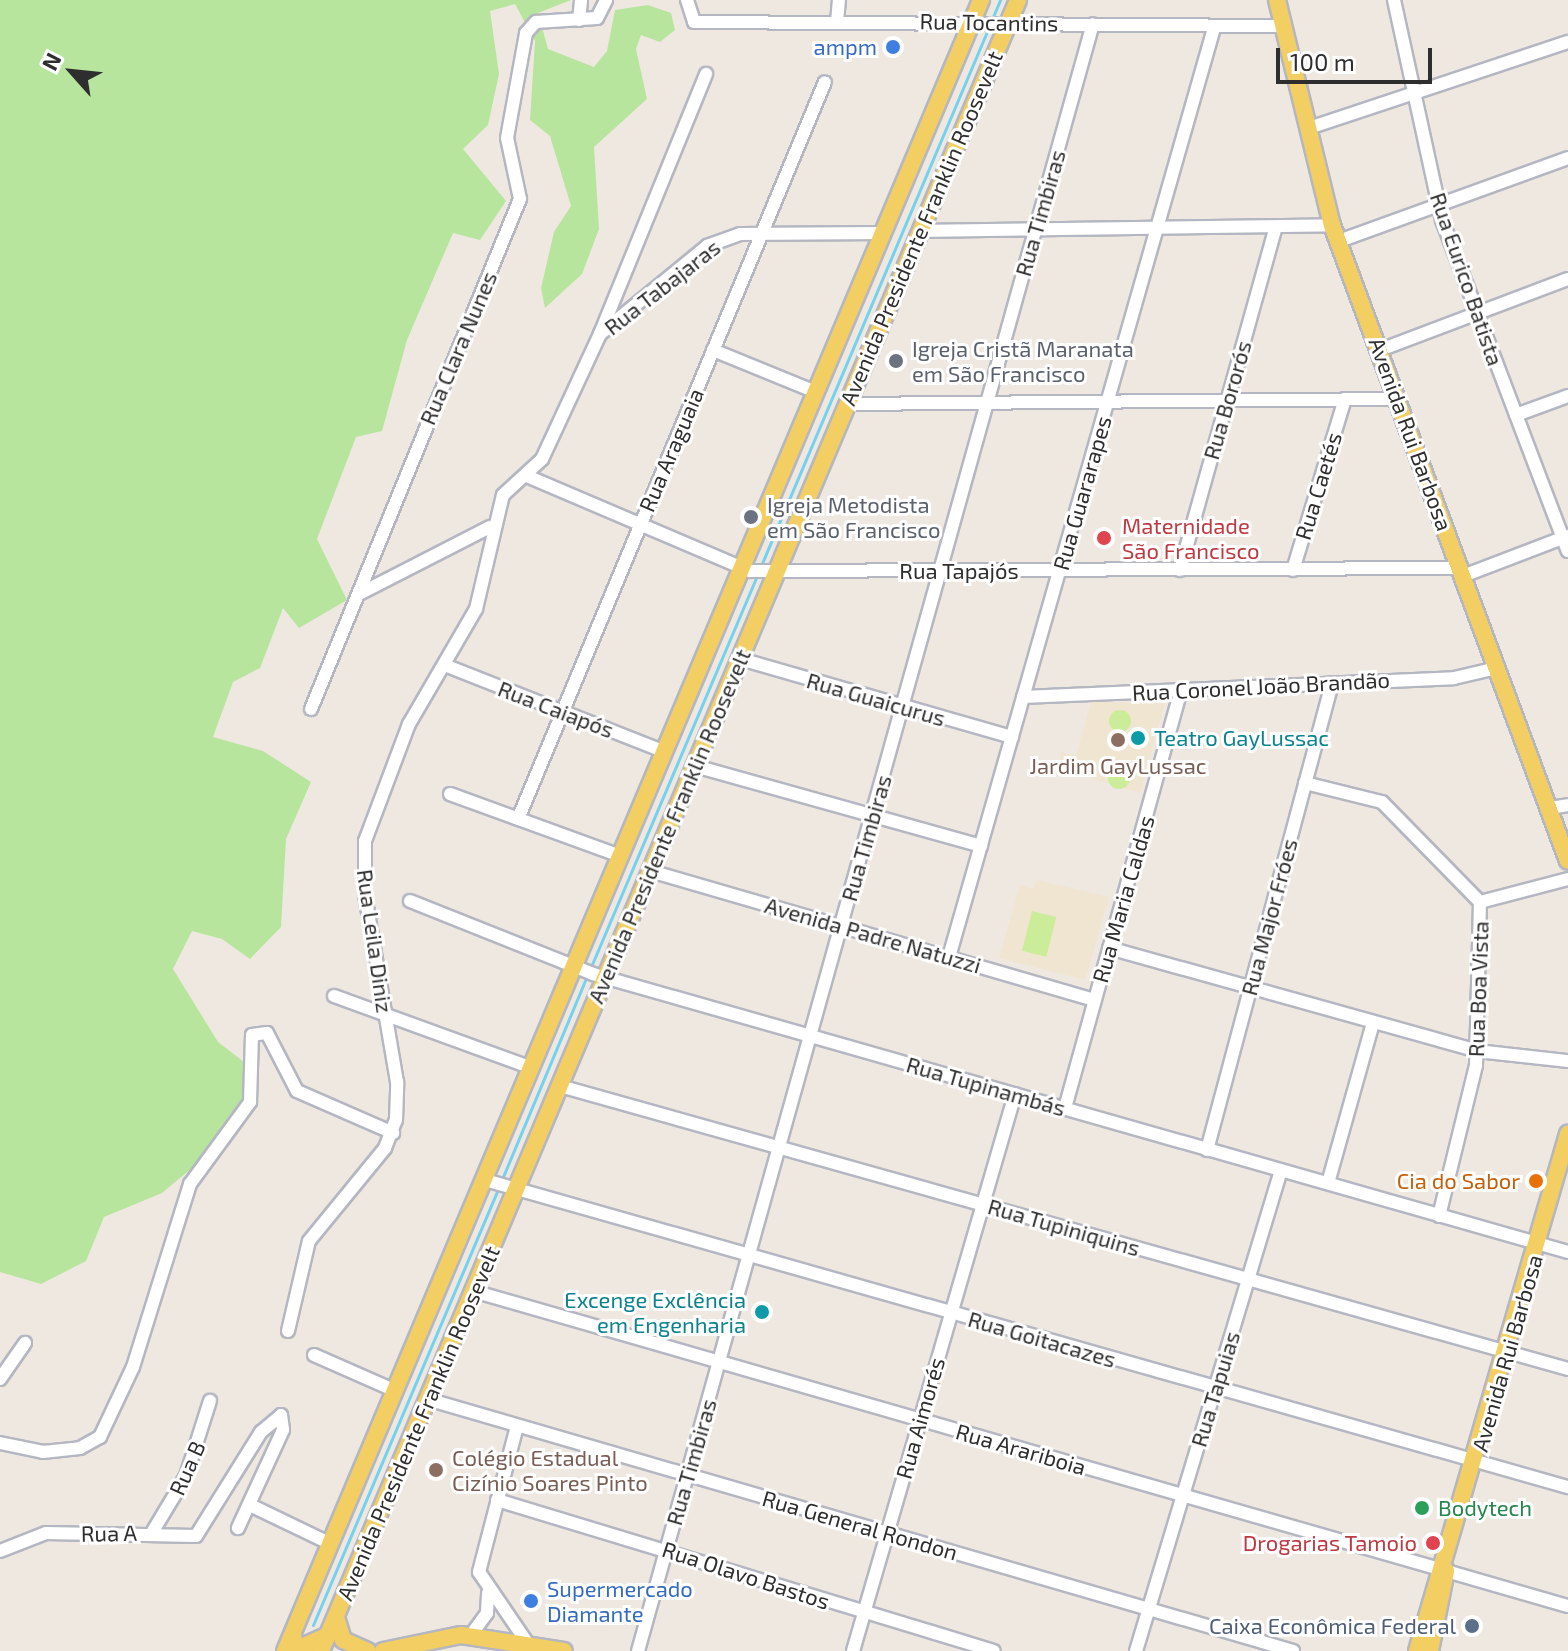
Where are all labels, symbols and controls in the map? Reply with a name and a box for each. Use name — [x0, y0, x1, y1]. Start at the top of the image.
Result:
street label: Rua Tocantins — [919, 8, 1059, 36]
north arrow — [32, 32, 112, 112]
scale bar — [1280, 32, 1436, 82]
place label: ampm — [814, 34, 877, 60]
marker: ampm — [884, 38, 902, 56]
street label: Avenida Presidente Franklin Roosevelt — [834, 47, 1008, 409]
text: 100 m — [1290, 47, 1355, 76]
text: N — [35, 48, 66, 74]
street label: Rua Timbiras — [1009, 147, 1071, 279]
street label: Rua Eurico Batista — [1425, 189, 1509, 369]
street label: Rua Tabajaras — [599, 233, 725, 341]
street label: Rua Clara Nunes — [414, 267, 502, 429]
street label: Avenida Rui Barbosa — [1364, 334, 1458, 534]
place label: Igreja Cristã Maranata em São Francisco — [912, 335, 1134, 386]
street label: Rua Bororós — [1197, 337, 1257, 463]
marker: Igreja Cristã Maranata em São Francisco — [887, 352, 905, 370]
street label: Rua Araguaia — [633, 384, 709, 516]
street label: Rua Guararapes — [1047, 413, 1117, 573]
street label: Rua Caetés — [1289, 429, 1347, 543]
place label: Igreja Metodista em São Francisco — [767, 491, 940, 542]
marker: Igreja Metodista em São Francisco — [742, 508, 760, 526]
place label: Maternidade São Francisco — [1122, 512, 1259, 564]
marker: Maternidade São Francisco — [1093, 527, 1115, 549]
street label: Rua Tapajós — [899, 558, 1019, 584]
street label: Avenida Presidente Franklin Roosevelt — [582, 645, 756, 1007]
street label: Rua Coronel João Brandão — [1131, 666, 1391, 706]
street label: Rua Guaicurus — [804, 667, 948, 731]
street label: Rua Caiapós — [494, 675, 618, 743]
place label: Teatro GayLussac — [1154, 725, 1329, 751]
marker: Teatro GayLussac — [1129, 729, 1147, 747]
marker: Jardim GayLussac — [1109, 731, 1127, 749]
place label: Jardim GayLussac — [1030, 753, 1206, 779]
street label: Rua Timbiras — [835, 772, 897, 904]
street label: Rua Maria Caldas — [1087, 812, 1159, 986]
street label: Rua Major Fróes — [1235, 835, 1303, 999]
street label: Rua Leila Diniz — [352, 868, 398, 1014]
street label: Avenida Padre Natuzzi — [762, 891, 984, 979]
street label: Rua Boa Vista — [1462, 920, 1494, 1058]
street label: Rua Tupinambás — [903, 1051, 1069, 1121]
place label: Cia do Sabor — [1397, 1168, 1520, 1194]
marker: Cia do Sabor — [1527, 1172, 1545, 1190]
street label: Rua Tupiniquins — [985, 1193, 1143, 1261]
street label: Avenida Presidente Franklin Roosevelt — [331, 1242, 505, 1604]
street label: Avenida Rui Barbosa — [1466, 1251, 1548, 1455]
place label: Excenge Exclência em Engenharia — [564, 1286, 746, 1338]
marker: Excenge Exclência em Engenharia — [753, 1303, 771, 1321]
street label: Rua Goitacazes — [965, 1305, 1119, 1373]
street label: Rua Tapuias — [1185, 1328, 1245, 1450]
street label: Rua Aimorés — [890, 1354, 950, 1482]
street label: Rua Timbiras — [660, 1396, 722, 1528]
street label: Rua Arariboia — [953, 1418, 1089, 1480]
street label: Rua B — [163, 1437, 211, 1499]
place label: Colégio Estadual Cizínio Soares Pinto — [452, 1444, 648, 1496]
marker: Colégio Estadual Cizínio Soares Pinto — [427, 1461, 445, 1479]
street label: Rua General Rondon — [759, 1484, 961, 1566]
place label: Bodytech — [1438, 1495, 1532, 1521]
marker: Bodytech — [1413, 1499, 1431, 1517]
street label: Rua A — [80, 1519, 138, 1547]
place label: Drogarias Tamoio — [1242, 1530, 1417, 1556]
marker: Drogarias Tamoio — [1424, 1534, 1442, 1552]
street label: Rua Olavo Bastos — [659, 1536, 833, 1614]
place label: Supermercado Diamante — [547, 1575, 693, 1626]
marker: Supermercado Diamante — [522, 1592, 540, 1610]
place label: Caixa Econômica Federal — [1209, 1613, 1456, 1639]
marker: Caixa Econômica Federal — [1463, 1617, 1481, 1635]

